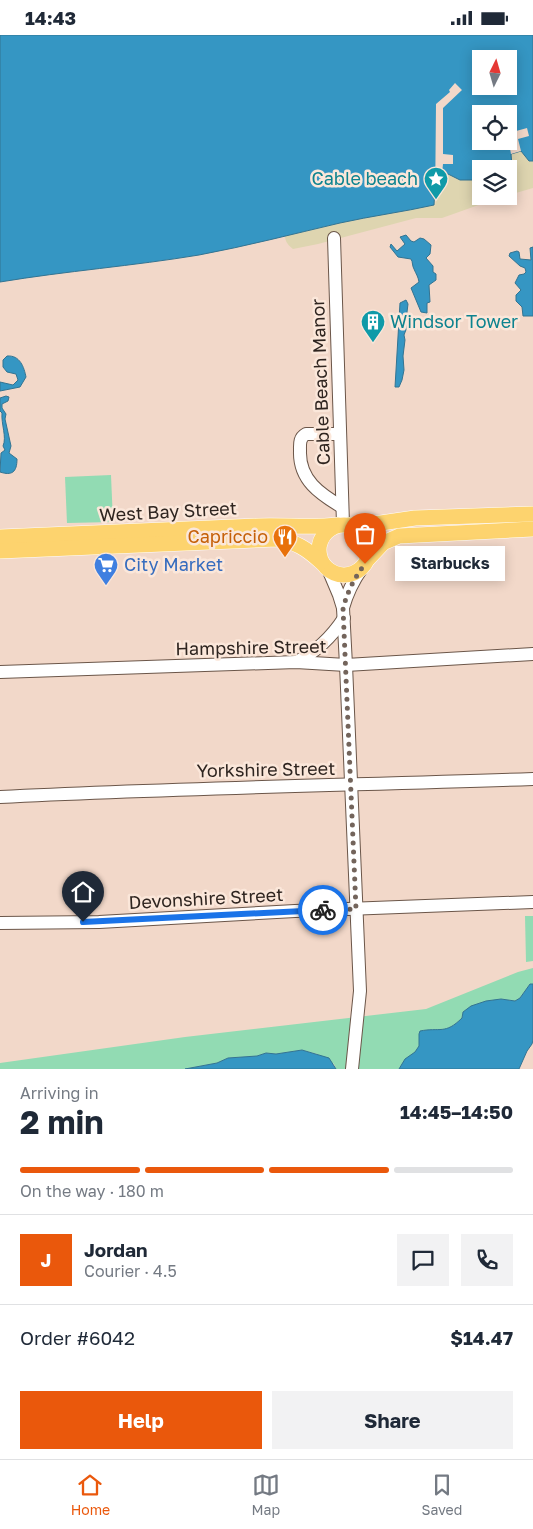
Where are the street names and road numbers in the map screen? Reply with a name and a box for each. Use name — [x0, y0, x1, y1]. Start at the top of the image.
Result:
street label: Cable Beach Manor — [306, 298, 334, 466]
street label: West Bay Street — [98, 496, 237, 526]
street label: Hampshire Street — [175, 635, 327, 659]
street label: Yorkshire Street — [197, 757, 335, 781]
street label: Devonshire Street — [128, 883, 284, 913]

